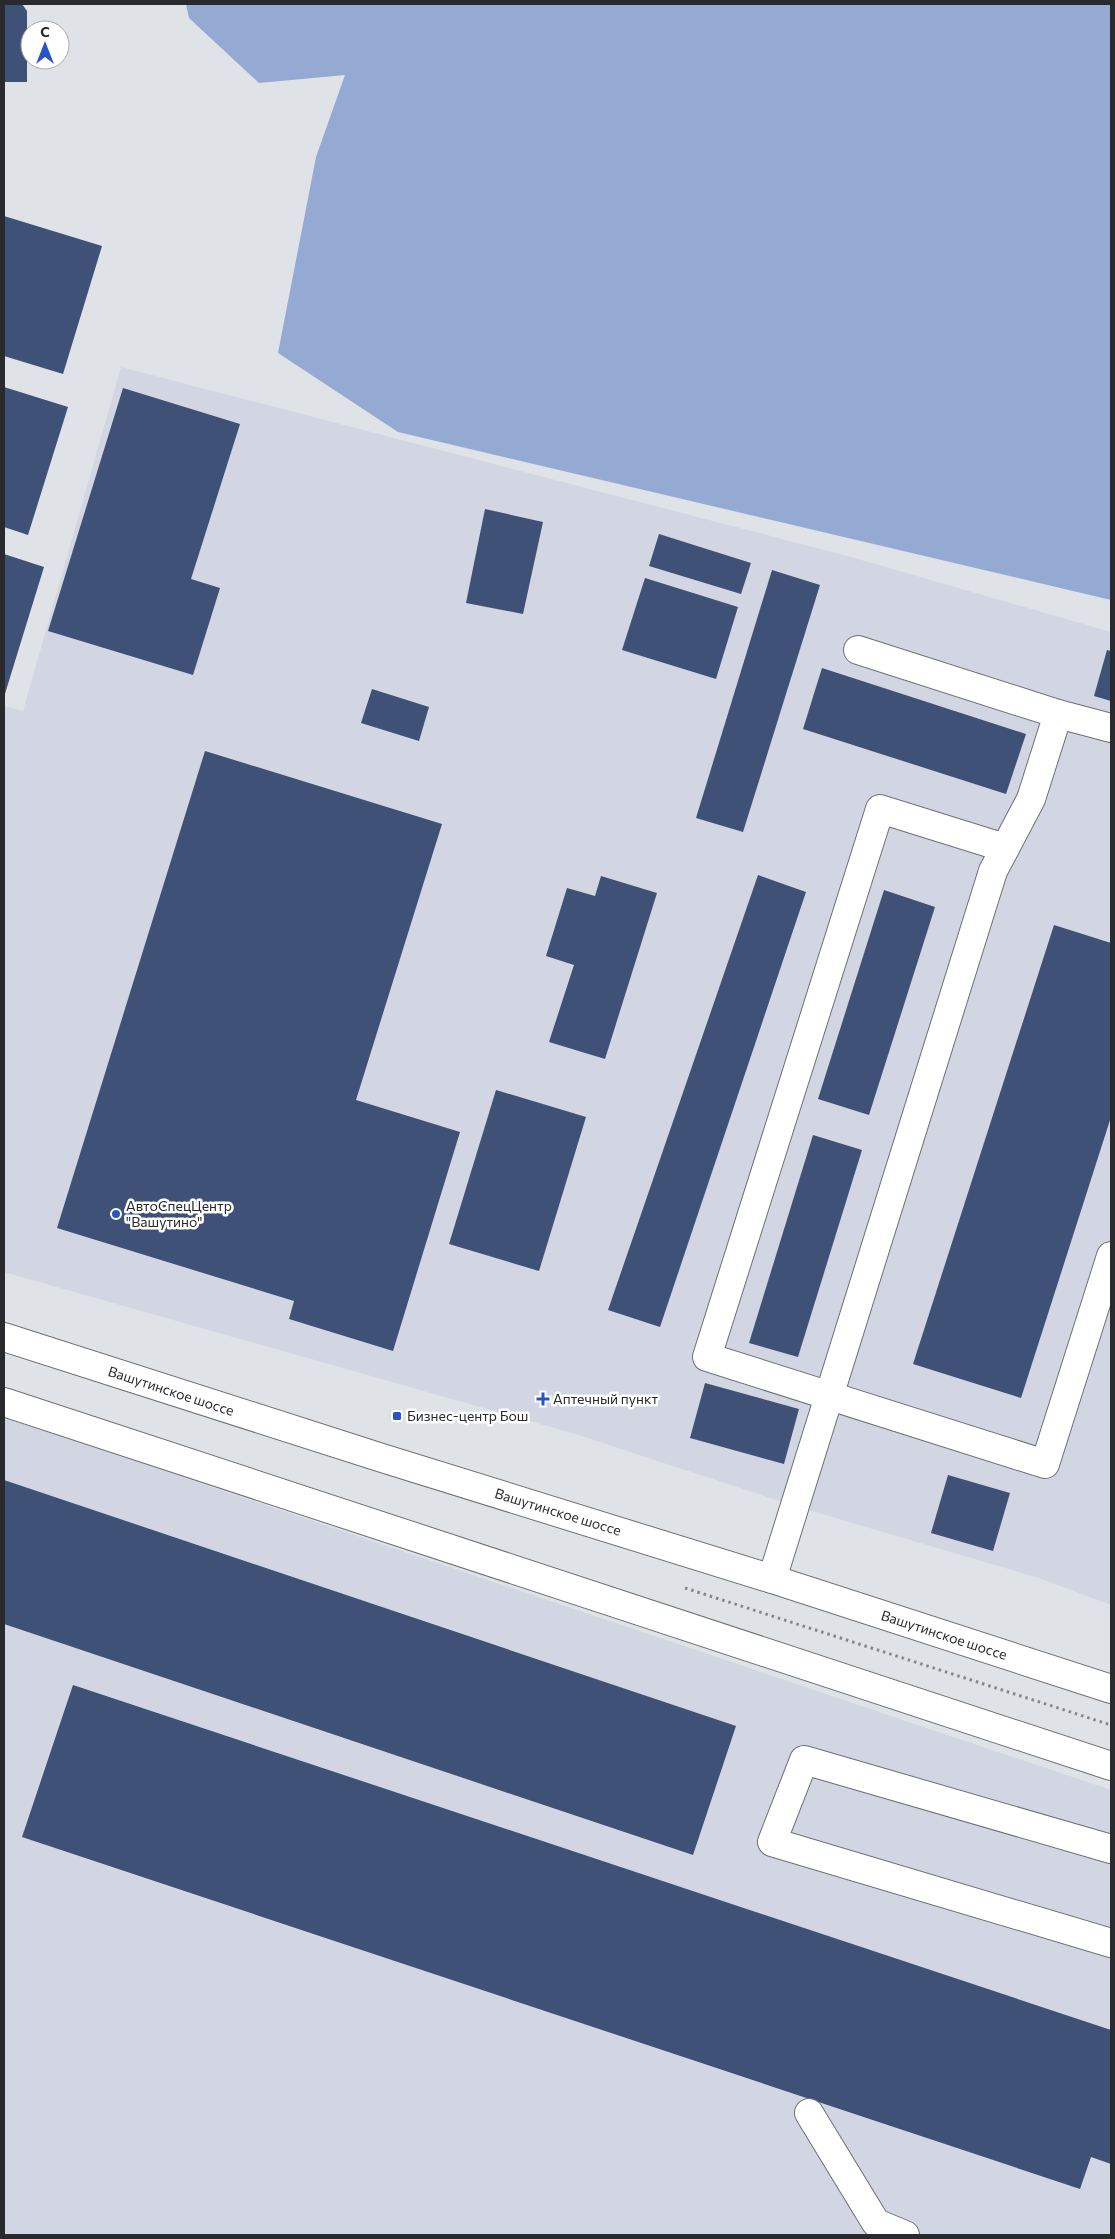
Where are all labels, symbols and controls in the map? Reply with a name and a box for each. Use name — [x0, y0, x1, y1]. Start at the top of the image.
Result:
north arrow — [20, 20, 70, 70]
text: С — [40, 23, 50, 40]
place label: АвтоСпецЦентр "Вашутино" — [126, 1197, 232, 1230]
marker: АвтоСпецЦентр "Вашутино" — [110, 1208, 122, 1220]
street label: Вашутинское шоссе — [106, 1362, 236, 1419]
place label: Аптечный пункт — [553, 1390, 658, 1407]
marker: Аптечный пункт — [537, 1393, 549, 1405]
place label: Бизнес-центр Бош — [407, 1407, 529, 1424]
marker: Бизнес-центр Бош — [391, 1410, 403, 1422]
street label: Вашутинское шоссе — [493, 1484, 624, 1539]
street label: Вашутинское шоссе — [879, 1606, 1009, 1663]

